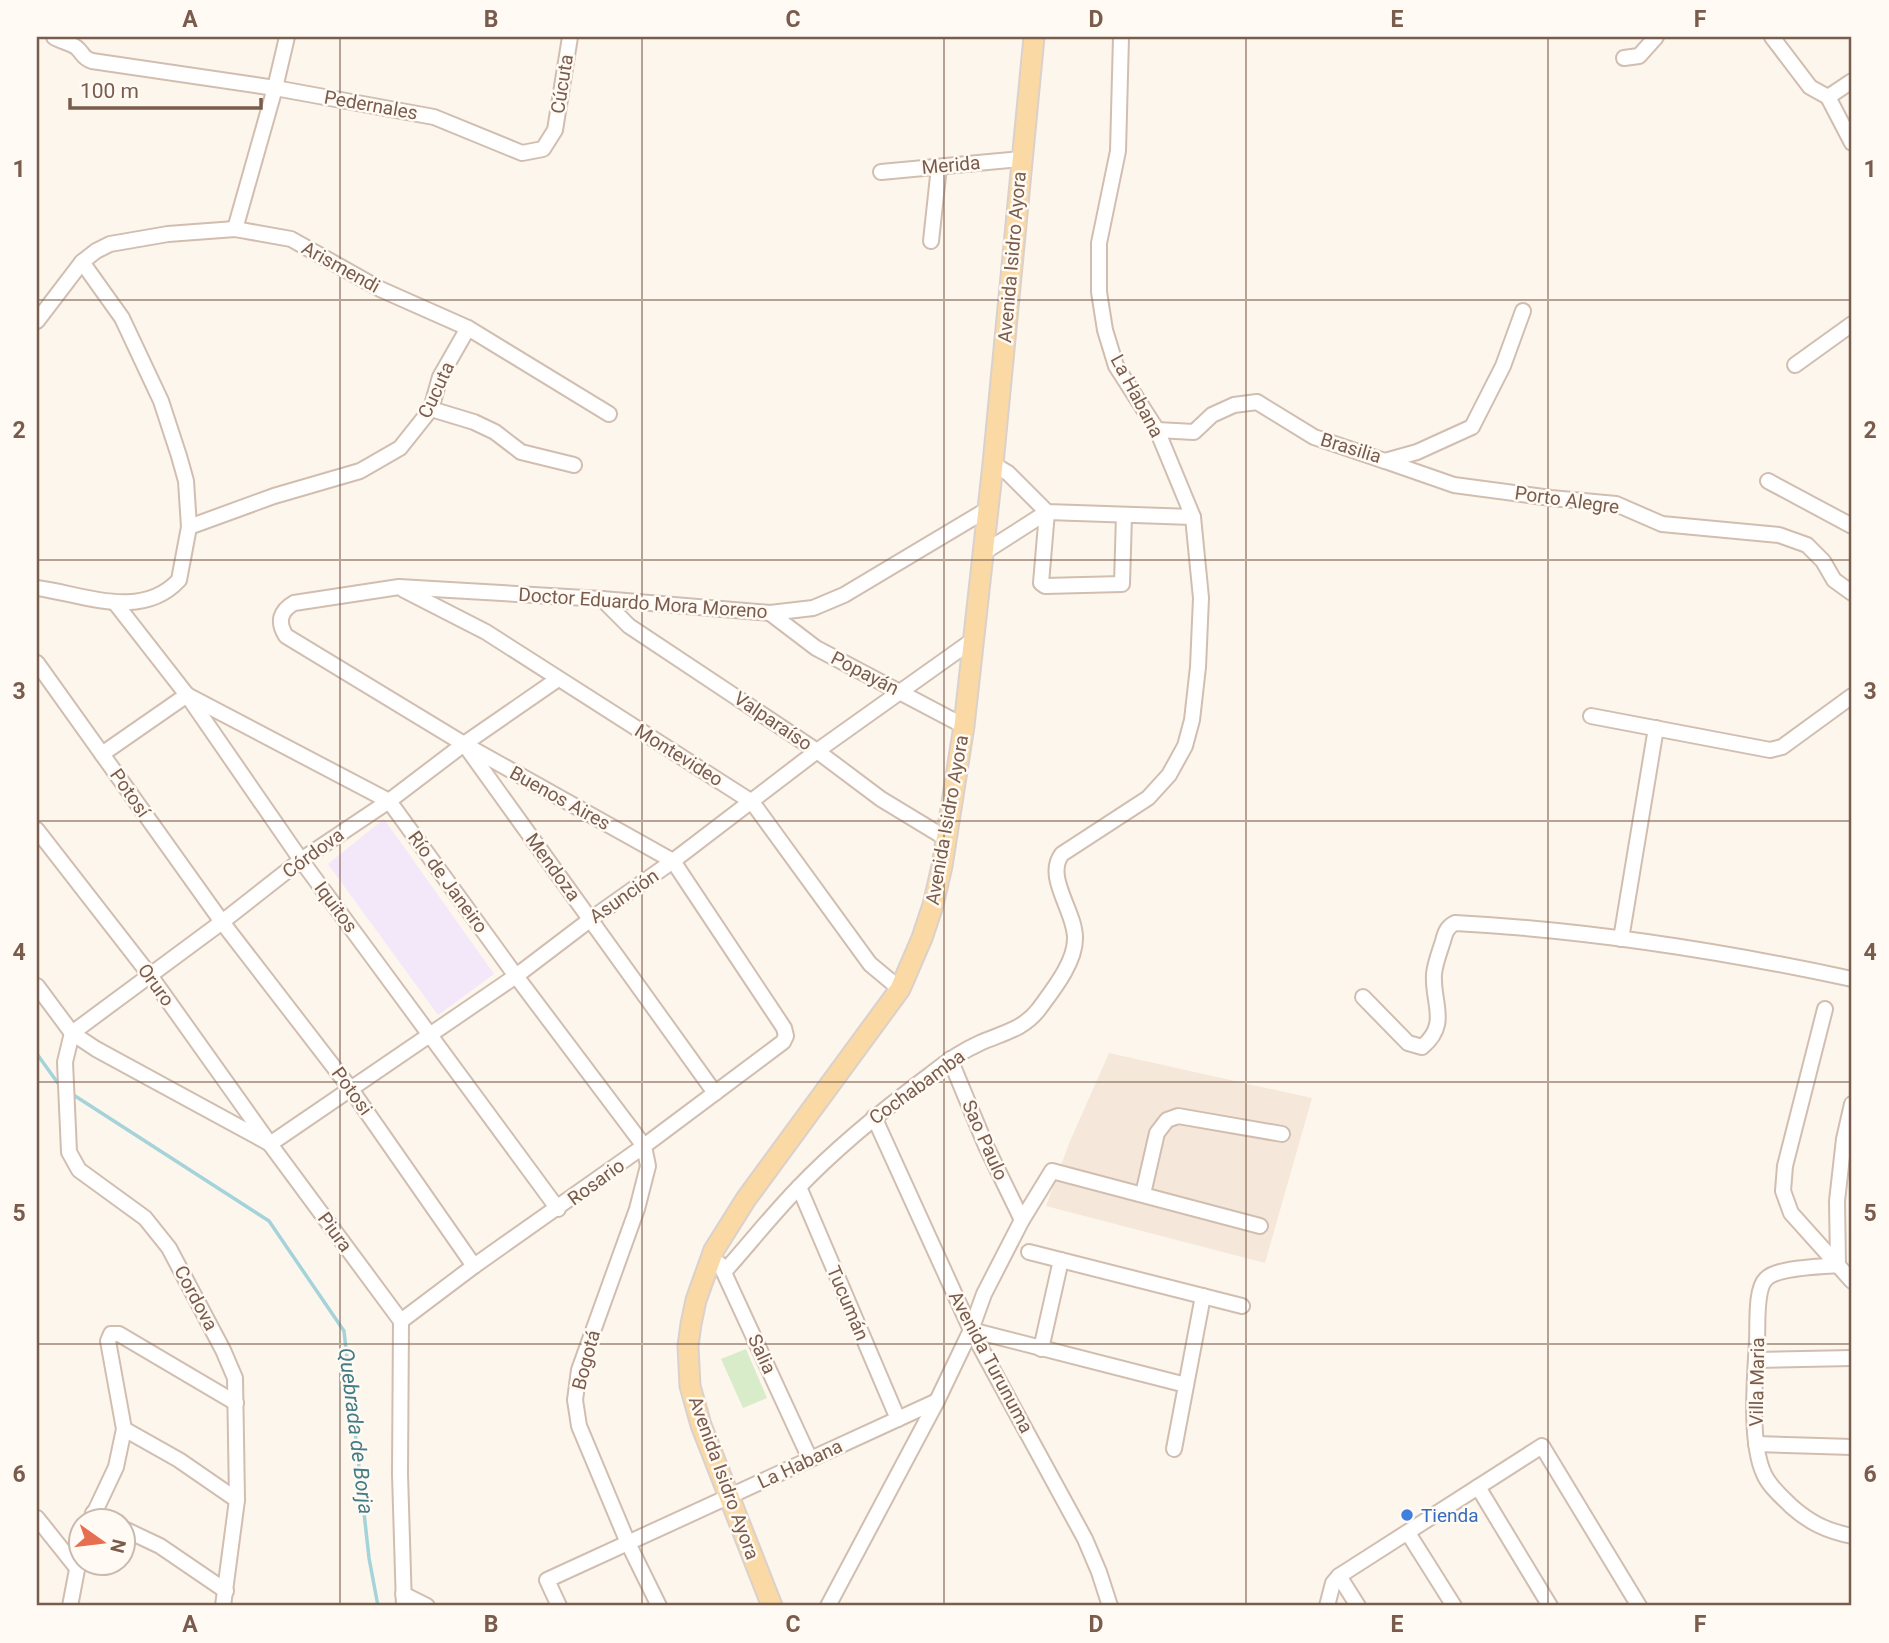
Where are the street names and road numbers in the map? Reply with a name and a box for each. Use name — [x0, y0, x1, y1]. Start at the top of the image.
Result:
street label: Cúcuta — [546, 53, 578, 115]
street label: Pedernales — [322, 85, 420, 125]
street label: Merida — [921, 151, 981, 179]
street label: Avenida Isidro Ayora — [993, 170, 1031, 344]
street label: Arismendi — [298, 236, 384, 298]
street label: La Habana — [1105, 350, 1169, 442]
street label: Cucuta — [413, 358, 459, 422]
street label: Brasilia — [1318, 428, 1384, 468]
street label: Porto Alegre — [1513, 481, 1621, 519]
street label: Doctor Eduardo Mora Moreno — [518, 583, 768, 623]
street label: Popayán — [827, 646, 903, 700]
street label: Valparaíso — [730, 686, 816, 756]
street label: Montevideo — [631, 719, 727, 791]
street label: Avenida Isidro Ayora — [921, 733, 973, 907]
street label: Buenos Aires — [506, 761, 614, 835]
street label: Potosí — [105, 764, 156, 823]
street label: Córdova — [278, 823, 348, 883]
street label: Río de Janeiro — [403, 826, 493, 938]
street label: Mendoza — [521, 829, 585, 905]
street label: Asunción — [585, 864, 663, 928]
street label: Iquitos — [309, 877, 363, 937]
street label: Oruro — [133, 959, 179, 1011]
street label: Cochabamba — [865, 1045, 969, 1129]
street label: Potosi — [327, 1062, 377, 1120]
street label: Sao Paulo — [957, 1096, 1013, 1184]
street label: Rosario — [563, 1154, 629, 1210]
street label: Piura — [313, 1208, 357, 1256]
street label: Cordova — [169, 1262, 223, 1334]
street label: Tucumán — [822, 1262, 874, 1344]
street label: Avenida Turunuma — [944, 1287, 1038, 1437]
street label: Bogotá — [567, 1328, 605, 1392]
street label: Salia — [743, 1330, 781, 1378]
street label: Villa Maria — [1745, 1337, 1769, 1427]
street label: Avenida Isidro Ayora — [684, 1393, 764, 1563]
street label: La Habana — [754, 1434, 846, 1494]

